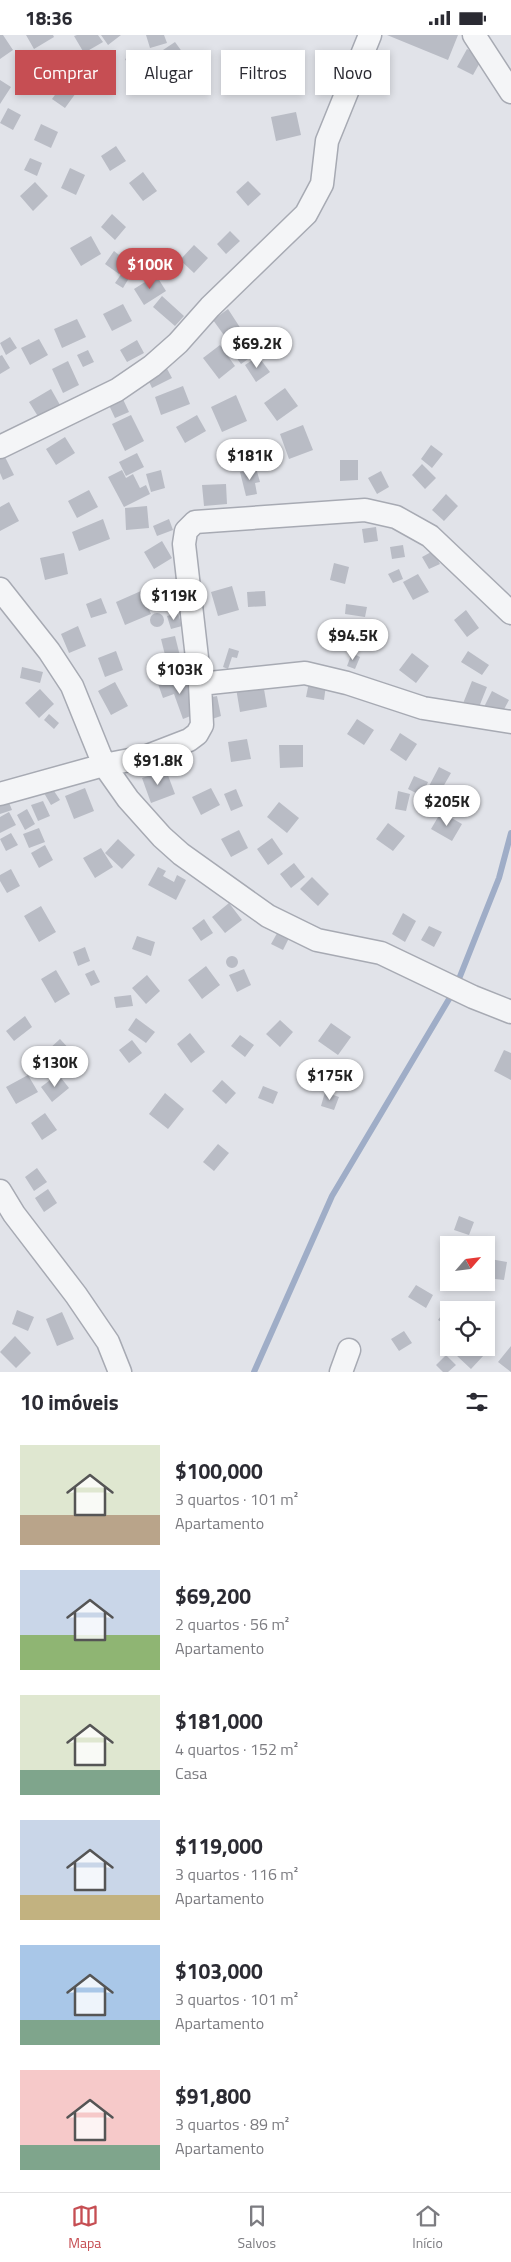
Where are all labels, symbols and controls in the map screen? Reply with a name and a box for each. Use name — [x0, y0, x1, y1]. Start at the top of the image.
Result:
text: 18:36 — [25, 3, 72, 32]
chip: Comprar — [15, 50, 116, 95]
chip: Alugar — [126, 50, 211, 95]
chip: Filtros — [221, 50, 305, 95]
chip: Novo — [315, 50, 390, 95]
pin: $100K — [115, 247, 185, 290]
text: $100K — [127, 252, 173, 276]
pin: $69.2K — [216, 327, 298, 369]
text: $69.2K — [232, 331, 282, 355]
pin: $181K — [215, 439, 285, 481]
text: $181K — [227, 443, 273, 467]
pin: $119K — [139, 579, 209, 621]
text: $119K — [151, 583, 197, 607]
pin: $94.5K — [312, 619, 394, 661]
text: $94.5K — [328, 623, 378, 647]
pin: $103K — [145, 653, 215, 695]
text: $103K — [157, 657, 203, 681]
pin: $91.8K — [117, 743, 199, 786]
text: $91.8K — [133, 748, 183, 772]
pin: $205K — [412, 785, 482, 827]
text: $205K — [424, 789, 470, 813]
pin: $130K — [20, 1045, 90, 1088]
text: $130K — [32, 1050, 78, 1074]
pin: $175K — [295, 1059, 365, 1101]
text: $175K — [307, 1063, 353, 1087]
north arrow — [440, 1236, 495, 1291]
map controls — [440, 1236, 495, 1356]
button: locate — [440, 1301, 495, 1356]
text: 10 imóveis — [20, 1386, 119, 1418]
icon: filters — [463, 1388, 491, 1416]
text: $100,000 — [175, 1455, 263, 1487]
icon: home — [60, 1465, 120, 1525]
text: 3 quartos · 101 m² — [175, 1487, 298, 1511]
text: Apartamento — [175, 1511, 264, 1535]
text: $69,200 — [175, 1580, 251, 1612]
icon: home — [60, 1590, 120, 1650]
text: 2 quartos · 56 m² — [175, 1612, 289, 1636]
text: Apartamento — [175, 1636, 264, 1660]
text: $181,000 — [175, 1705, 263, 1737]
icon: home — [60, 1715, 120, 1775]
text: 4 quartos · 152 m² — [175, 1737, 298, 1761]
text: Casa — [175, 1761, 207, 1785]
text: $119,000 — [175, 1830, 263, 1862]
icon: home — [60, 1840, 120, 1900]
text: 3 quartos · 116 m² — [175, 1862, 298, 1886]
text: Apartamento — [175, 1886, 264, 1910]
text: $103,000 — [175, 1955, 263, 1987]
icon: home — [60, 1965, 120, 2025]
text: 3 quartos · 101 m² — [175, 1987, 298, 2011]
text: Apartamento — [175, 2011, 264, 2035]
text: $91,800 — [175, 2080, 251, 2112]
icon: home — [60, 2090, 120, 2150]
text: 3 quartos · 89 m² — [175, 2112, 289, 2136]
text: Apartamento — [175, 2136, 264, 2160]
tab: Mapa — [68, 2202, 101, 2253]
tab: Salvos — [238, 2202, 276, 2253]
tab: Início — [412, 2202, 443, 2253]

